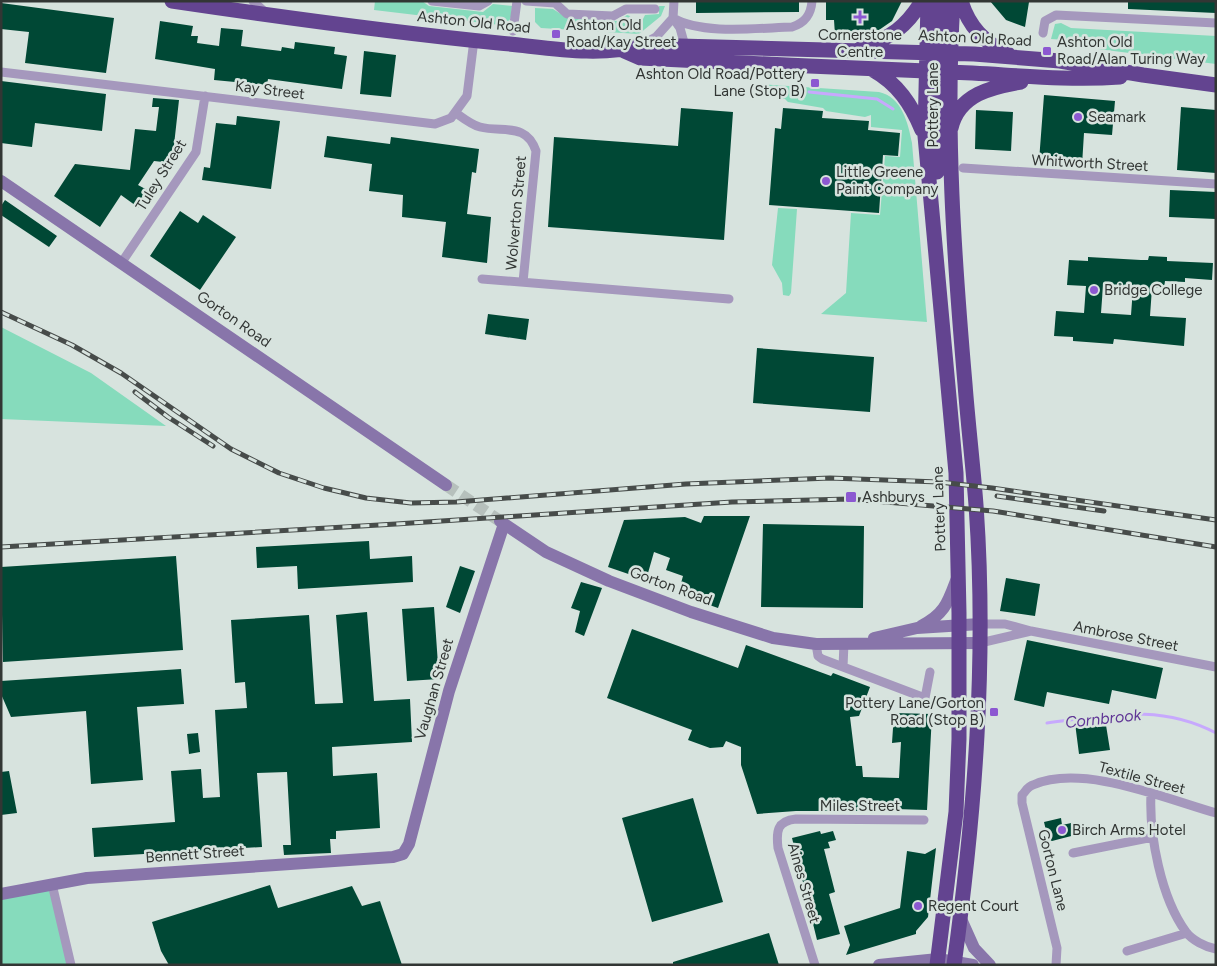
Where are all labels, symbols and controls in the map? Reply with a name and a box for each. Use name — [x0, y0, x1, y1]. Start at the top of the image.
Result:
street label: Ashton Old Road — [416, 7, 532, 37]
marker: Cornerstone Centre — [853, 10, 867, 24]
place label: Ashton Old Road/Kay Street — [566, 16, 677, 51]
place label: Cornerstone Centre — [818, 26, 902, 61]
street label: Ashton Old Road — [918, 26, 1032, 50]
marker: Ashton Old Road/Kay Street — [550, 28, 562, 40]
place label: Ashton Old Road/Alan Turing Way — [1057, 33, 1205, 68]
marker: Ashton Old Road/Alan Turing Way — [1041, 45, 1053, 57]
street label: Pottery Lane — [924, 62, 942, 148]
place label: Ashton Old Road/Pottery Lane (Stop B) — [636, 65, 805, 100]
street label: Kay Street — [234, 77, 306, 103]
marker: Ashton Old Road/Pottery Lane (Stop B) — [809, 77, 821, 89]
place label: Seamark — [1088, 108, 1147, 126]
marker: Seamark — [1072, 111, 1084, 123]
street label: Tuley Street — [132, 136, 190, 214]
street label: Whitworth Street — [1031, 151, 1149, 175]
street label: Wolverton Street — [502, 155, 530, 271]
place label: Little Greene Paint Company — [836, 163, 938, 198]
marker: Little Greene Paint Company — [820, 175, 832, 187]
place label: Bridge College — [1104, 281, 1203, 299]
marker: Bridge College — [1088, 284, 1100, 296]
street label: Gorton Road — [194, 287, 274, 351]
street label: Pottery Lane — [929, 466, 949, 552]
place label: Ashburys — [862, 488, 925, 506]
marker: Ashburys — [844, 490, 858, 504]
street label: Gorton Road — [627, 563, 715, 609]
street label: Ambrose Street — [1072, 617, 1180, 655]
street label: Vaughan Street — [411, 636, 457, 742]
place label: Pottery Lane/Gorton Road (Stop B) — [845, 694, 984, 729]
water label: Cornbrook — [1064, 705, 1143, 732]
marker: Pottery Lane/Gorton Road (Stop B) — [988, 706, 1000, 718]
street label: Textile Street — [1097, 758, 1188, 798]
street label: Miles Street — [820, 797, 901, 815]
place label: Birch Arms Hotel — [1072, 821, 1186, 839]
marker: Birch Arms Hotel — [1056, 824, 1068, 836]
street label: Gorton Lane — [1034, 827, 1072, 913]
street label: Aines Street — [784, 841, 824, 926]
street label: Bennett Street — [145, 842, 245, 866]
place label: Regent Court — [928, 897, 1019, 915]
marker: Regent Court — [912, 900, 924, 912]

